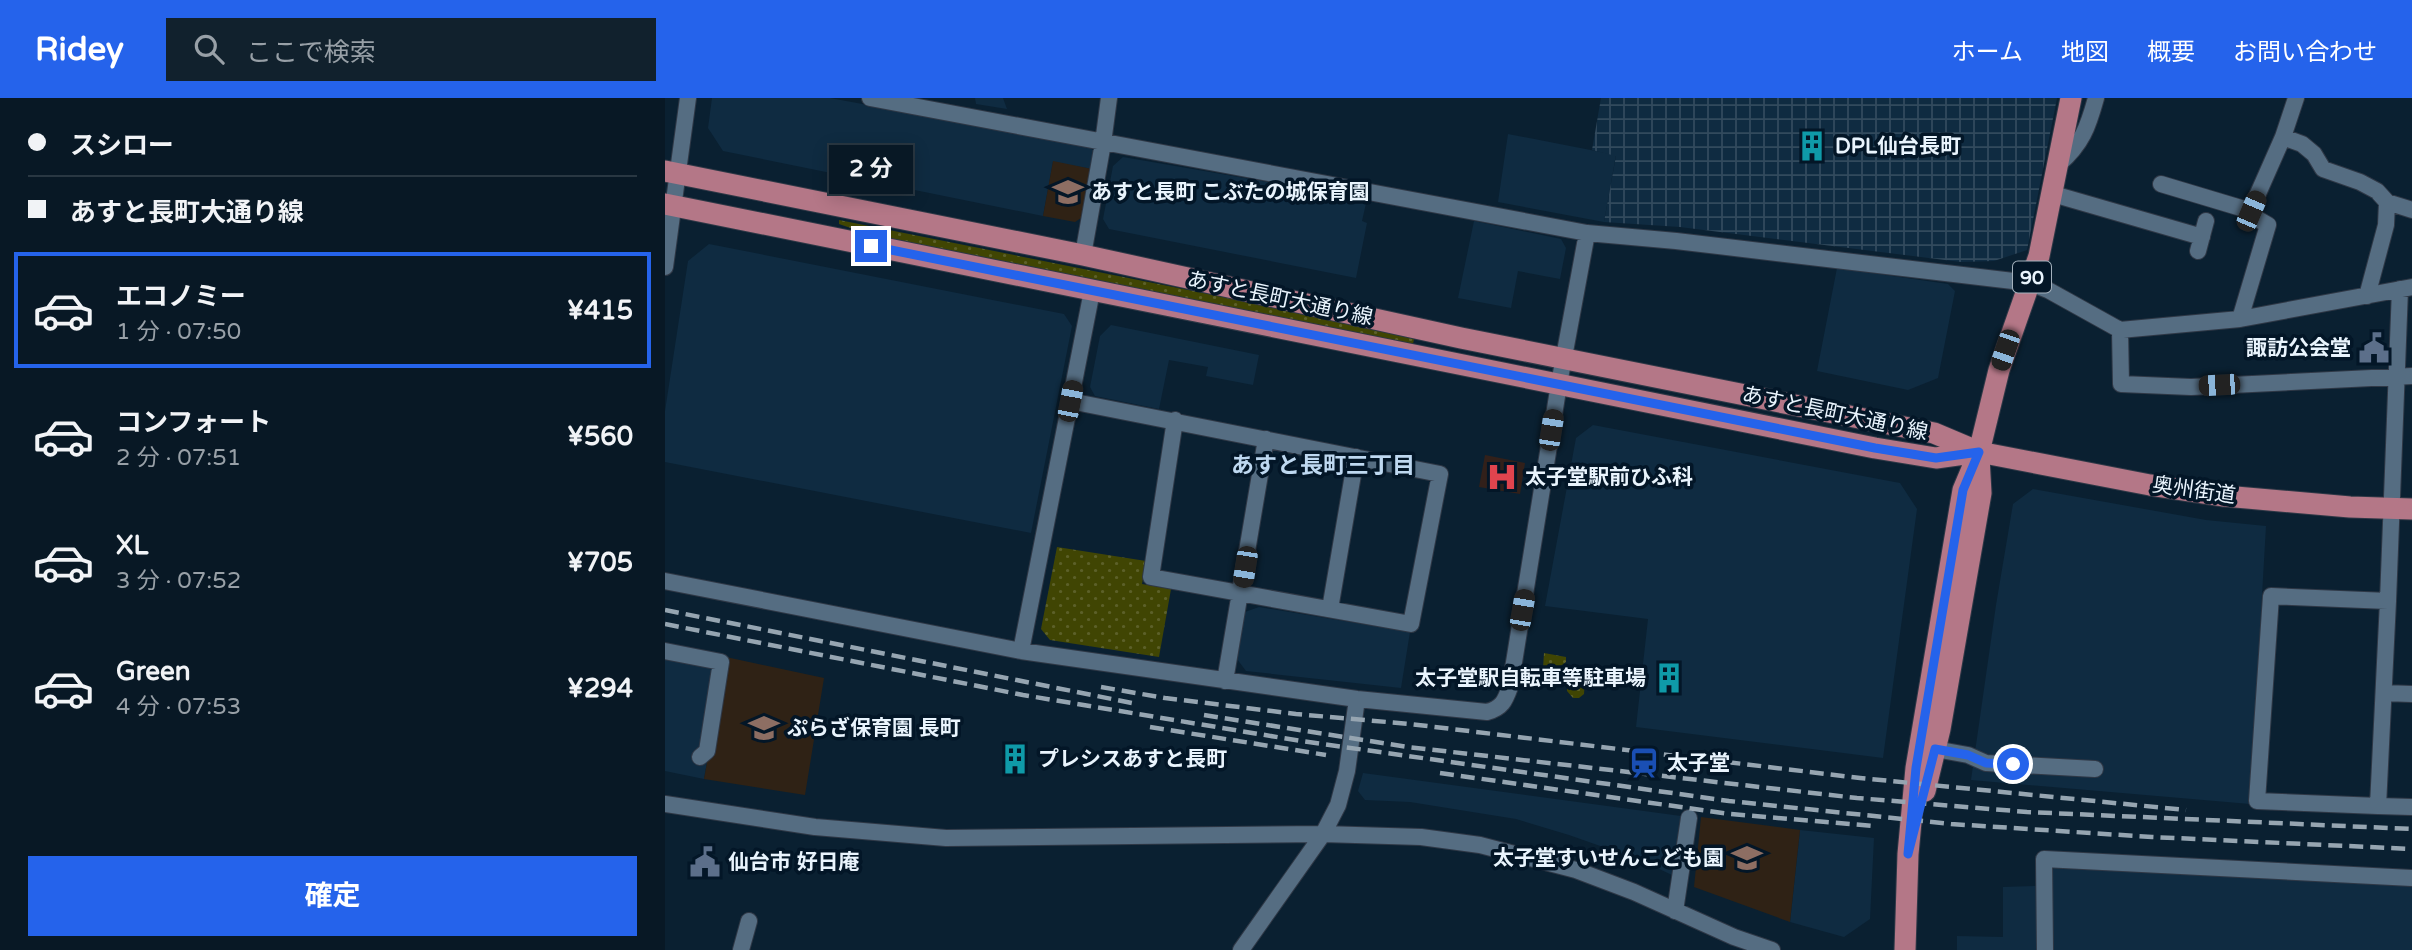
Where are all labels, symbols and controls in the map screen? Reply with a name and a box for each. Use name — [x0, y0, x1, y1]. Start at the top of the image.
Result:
search box — [166, 18, 656, 81]
text: Ridey — [35, 30, 124, 69]
icon: search — [190, 30, 228, 68]
text: ここで検索 — [246, 37, 376, 68]
text: ホーム — [1952, 38, 2023, 67]
text: 地図 — [2061, 38, 2109, 67]
text: 概要 — [2147, 38, 2195, 67]
text: お問い合わせ — [2233, 38, 2377, 67]
building icon: DPL仙台長町 — [1795, 129, 1829, 163]
text: スシロー — [70, 130, 174, 161]
place label: DPL仙台長町 — [1835, 134, 1961, 159]
callout: 2 分 — [829, 144, 913, 194]
text: 2 分 — [849, 155, 893, 183]
school or university icon: あすと長町 こぶたの城保育園 — [1051, 175, 1085, 209]
place label: あすと長町 こぶたの城保育園 — [1091, 180, 1369, 205]
car — [2234, 188, 2269, 234]
text: あすと長町大通り線 — [70, 197, 304, 228]
route end — [855, 230, 887, 262]
road number: 90 — [2013, 262, 2051, 293]
street label: あすと長町大通り線 — [1185, 267, 1375, 330]
icon: car — [32, 279, 95, 342]
text: エコノミー — [116, 281, 246, 312]
text: ¥415 — [567, 295, 633, 326]
text: 1 分 · 07:50 — [116, 318, 241, 346]
car — [1989, 327, 2022, 373]
public building icon: 諏訪公会堂 — [2357, 331, 2391, 365]
place label: 諏訪公会堂 — [2246, 336, 2351, 361]
car — [2198, 373, 2241, 397]
car — [1056, 378, 1085, 424]
street label: あすと長町大通り線 — [1740, 382, 1930, 445]
icon: car — [32, 405, 95, 468]
text: コンフォート — [116, 407, 271, 438]
car — [1538, 408, 1565, 452]
text: ¥560 — [567, 421, 633, 452]
text: 2 分 · 07:51 — [116, 444, 241, 472]
district label: あすと長町三丁目 — [1231, 452, 1415, 480]
hospital icon: 太子堂駅前ひふ科 — [1485, 460, 1519, 494]
place label: 太子堂駅前ひふ科 — [1525, 465, 1693, 490]
street label: 奥州街道 — [2151, 472, 2237, 509]
text: XL — [116, 530, 148, 561]
icon: car — [32, 531, 95, 594]
car — [1232, 545, 1259, 589]
text: ¥705 — [567, 547, 633, 578]
text: 3 分 · 07:52 — [116, 567, 241, 595]
car — [1509, 587, 1536, 633]
text: Green — [116, 656, 191, 687]
icon: car — [32, 657, 95, 720]
building icon: 太子堂駅自転車等駐車場 — [1652, 661, 1686, 695]
place label: 太子堂駅自転車等駐車場 — [1415, 666, 1646, 691]
text: ¥294 — [567, 673, 633, 704]
text: 4 分 · 07:53 — [116, 693, 241, 721]
school or university icon: ぷらざ保育園 長町 — [747, 711, 781, 745]
place label: ぷらざ保育園 長町 — [787, 716, 960, 741]
building icon: プレシスあすと長町 — [998, 742, 1032, 776]
station icon: 太子堂 — [1627, 746, 1661, 780]
place label: プレシスあすと長町 — [1038, 747, 1227, 772]
route start — [1997, 748, 2029, 780]
place label: 太子堂 — [1667, 751, 1730, 776]
school or university icon: 太子堂すいせんこども園 — [1730, 841, 1764, 875]
public building icon: 仙台市 好日庵 — [688, 845, 722, 879]
place label: 太子堂すいせんこども園 — [1493, 846, 1724, 871]
place label: 仙台市 好日庵 — [728, 850, 859, 875]
button: 確定 — [28, 856, 637, 936]

